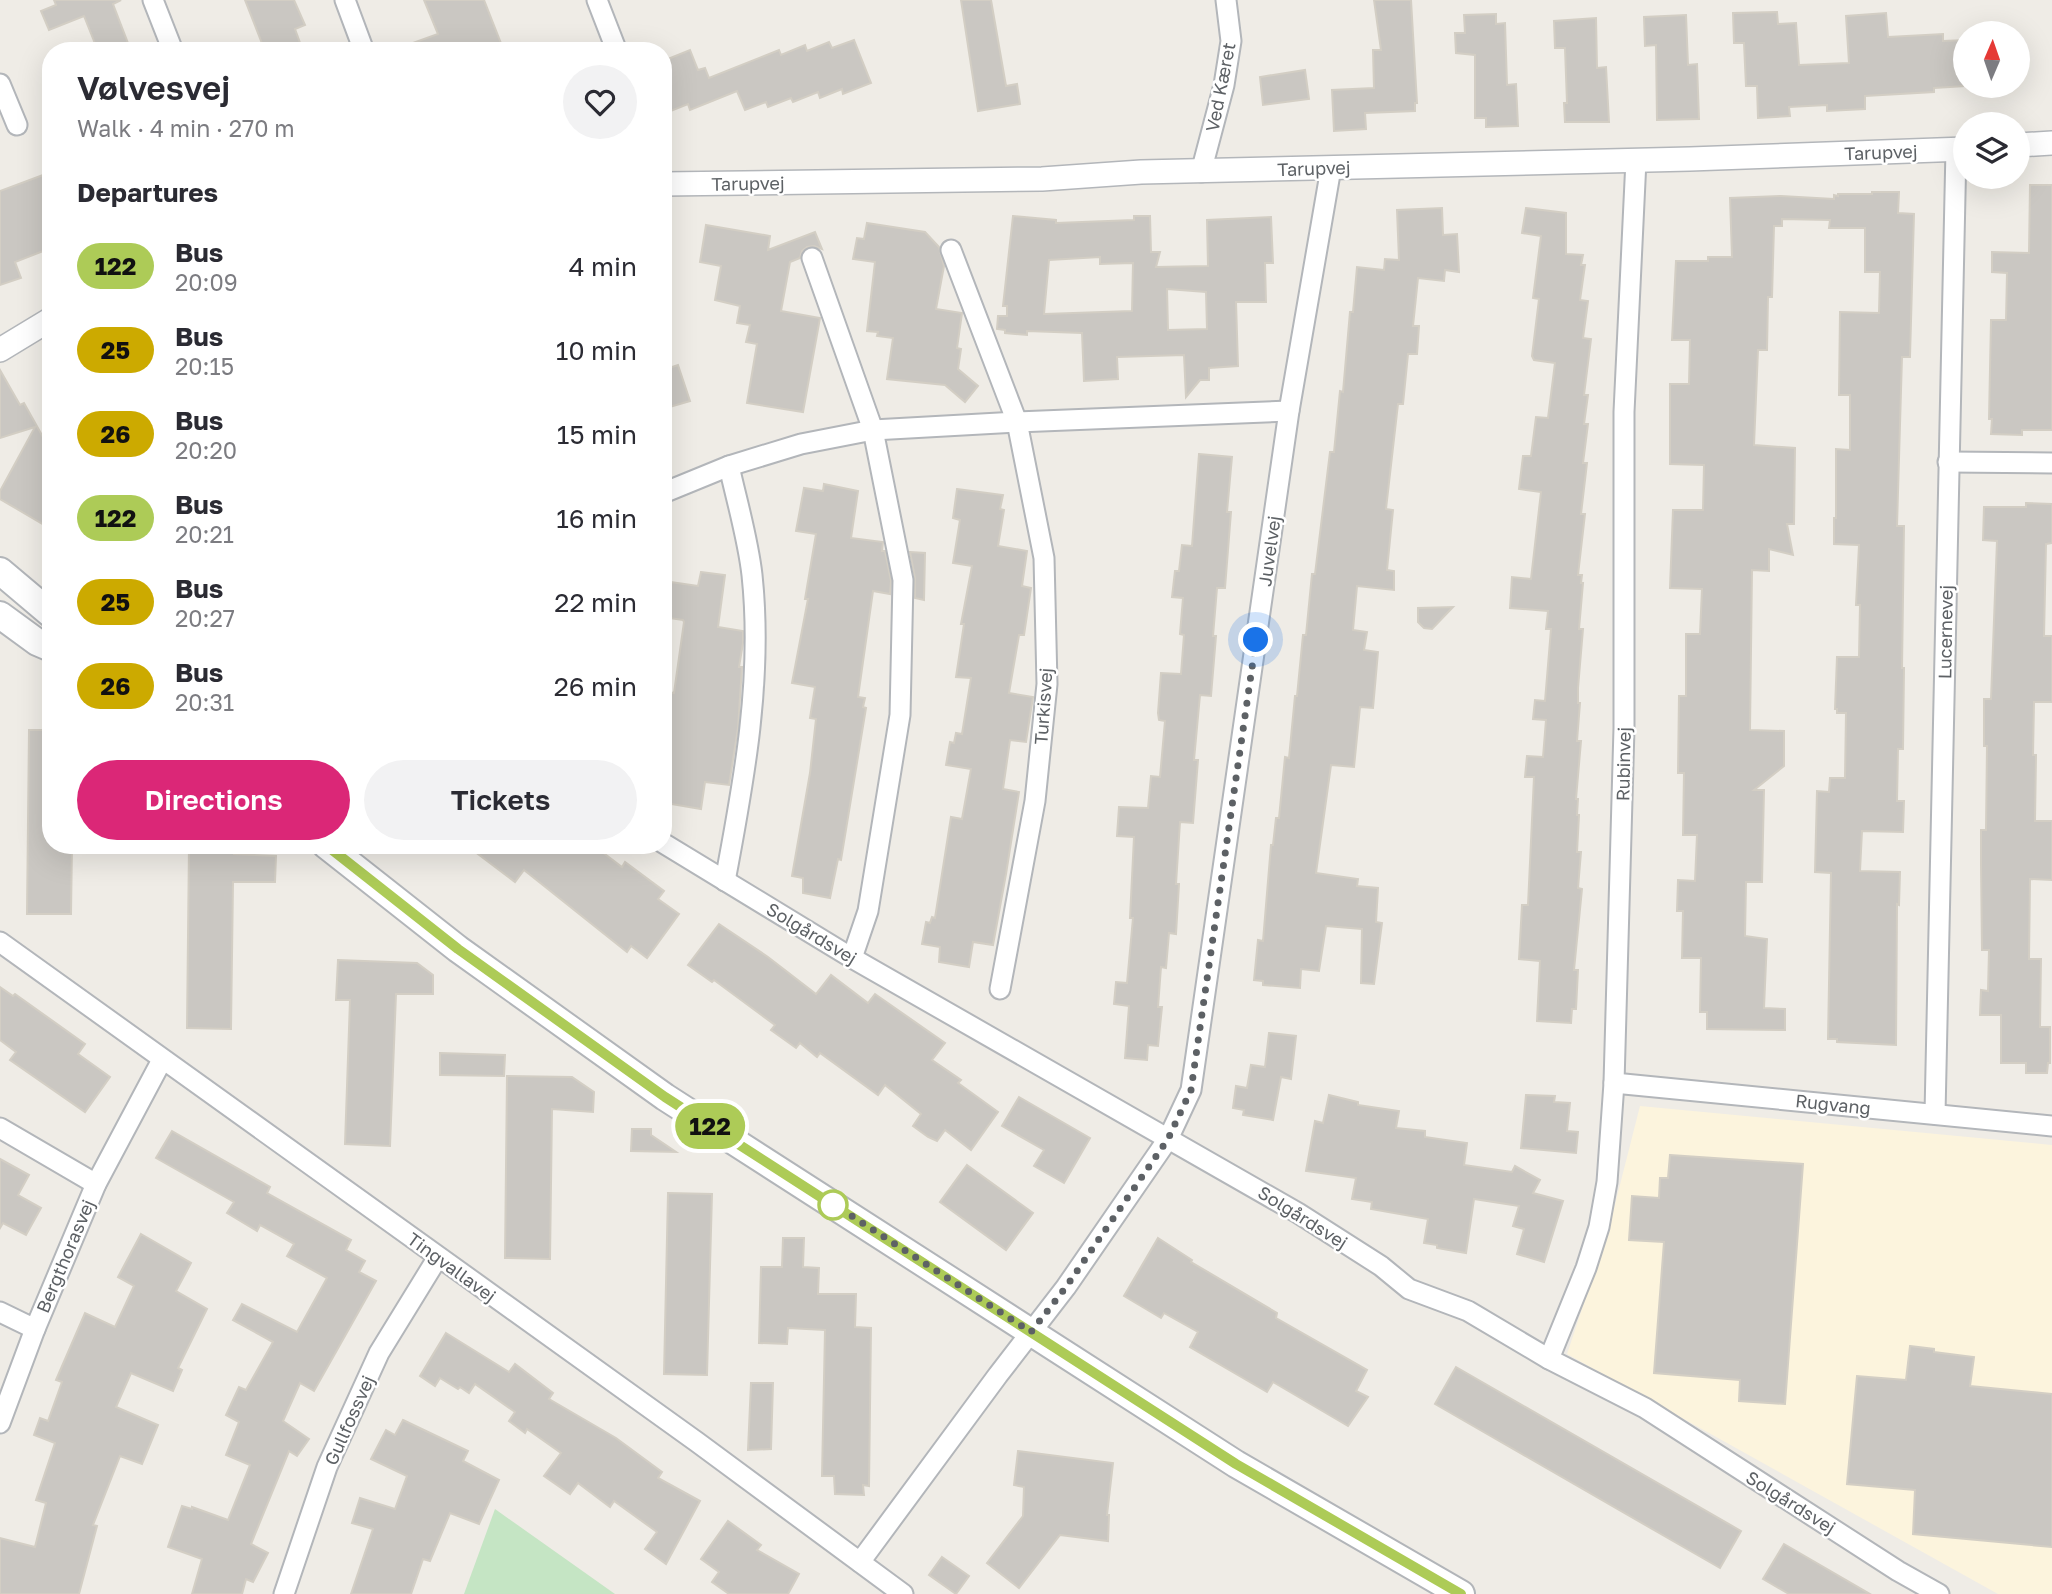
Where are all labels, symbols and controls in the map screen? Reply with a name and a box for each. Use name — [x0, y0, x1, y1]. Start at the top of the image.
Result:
north arrow — [1953, 21, 2030, 98]
map controls — [1953, 21, 2030, 189]
street label: Ved Kæret — [1201, 40, 1239, 134]
button: heart — [563, 65, 637, 139]
text: Vølvesvej — [77, 68, 230, 107]
button: layers — [1953, 112, 2030, 189]
text: Walk · 4 min · 270 m — [77, 114, 295, 142]
street label: Tarupvej — [1844, 140, 1918, 164]
street label: Tarupvej — [1277, 156, 1351, 180]
street label: Tarupvej — [711, 171, 785, 195]
text: Departures — [77, 177, 218, 208]
text: Bus — [175, 237, 223, 268]
text: 122 — [95, 251, 136, 280]
text: 4 min — [569, 251, 637, 282]
text: 20:09 — [175, 268, 238, 296]
text: Bus — [175, 321, 223, 352]
text: 25 — [101, 335, 130, 364]
text: 10 min — [556, 335, 637, 366]
text: 20:15 — [175, 352, 234, 380]
text: Bus — [175, 405, 223, 436]
text: 26 — [101, 419, 130, 448]
text: 15 min — [557, 419, 637, 450]
text: 20:20 — [175, 436, 237, 464]
text: Bus — [175, 489, 223, 520]
text: 122 — [95, 503, 136, 532]
text: 16 min — [556, 503, 637, 534]
street label: Juvelvej — [1253, 514, 1285, 588]
text: 20:21 — [175, 520, 234, 548]
text: Bus — [175, 573, 223, 604]
street label: Lucernevej — [1933, 585, 1957, 679]
text: 25 — [101, 587, 130, 616]
text: 22 min — [554, 587, 637, 618]
text: 20:27 — [175, 604, 235, 632]
your location — [1238, 622, 1273, 657]
text: Bus — [175, 657, 223, 688]
street label: Turkisvej — [1029, 667, 1057, 745]
text: 26 — [101, 671, 130, 700]
text: 26 min — [554, 671, 637, 702]
text: 20:31 — [175, 688, 234, 716]
street label: Rubinvej — [1611, 727, 1635, 801]
button: Directions — [77, 760, 350, 840]
button: Tickets — [364, 760, 637, 840]
street label: Solgårdsvej — [763, 897, 861, 969]
street label: Rugvang — [1794, 1089, 1872, 1119]
line badge: 122 — [670, 1103, 750, 1149]
text: 122 — [689, 1111, 731, 1140]
street label: Solgårdsvej — [1254, 1181, 1352, 1253]
unlabelled marker — [818, 1190, 848, 1220]
street label: Bergthorasvej — [31, 1196, 99, 1316]
street label: Tingvallavej — [403, 1227, 501, 1307]
street label: Gullfossvej — [319, 1372, 379, 1468]
street label: Solgårdsvej — [1742, 1466, 1840, 1538]

